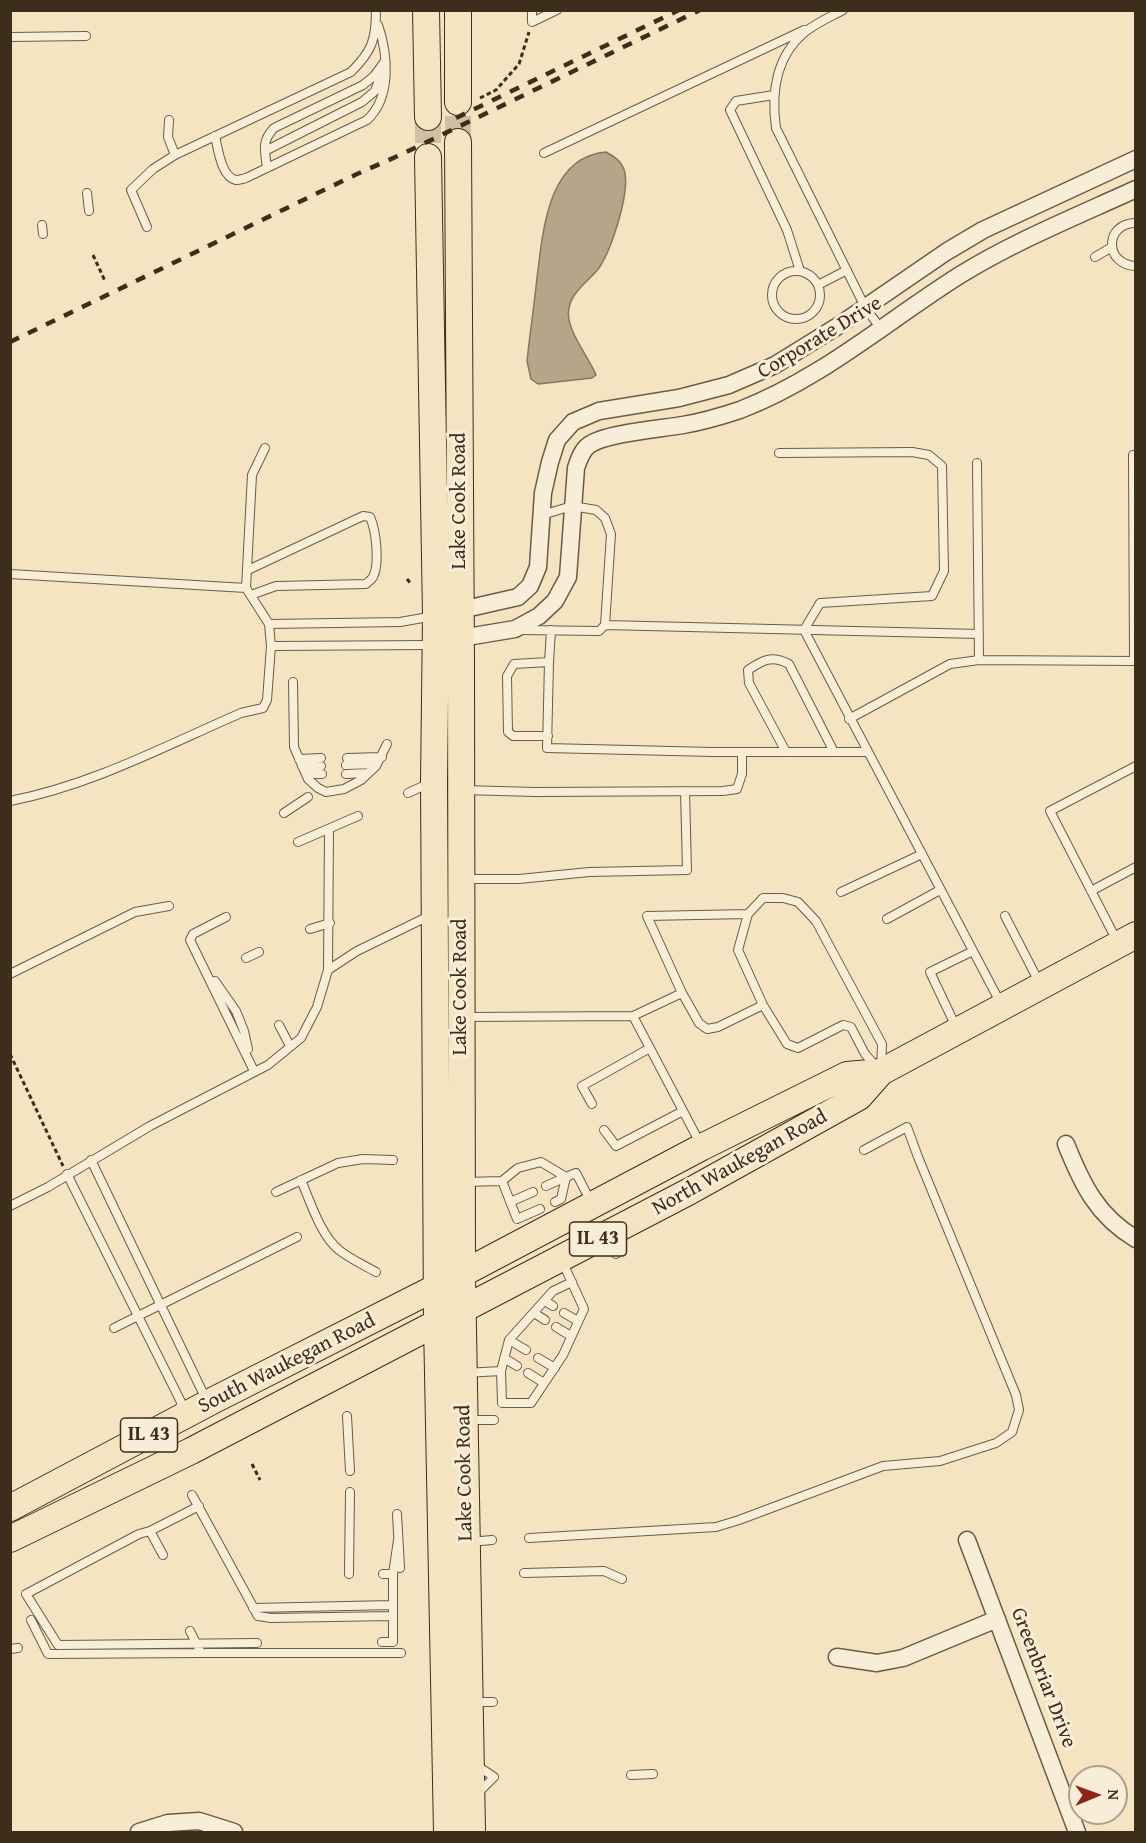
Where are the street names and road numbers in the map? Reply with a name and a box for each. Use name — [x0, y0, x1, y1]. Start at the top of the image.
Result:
street label: Corporate Drive — [753, 291, 887, 385]
street label: Lake Cook Road — [447, 433, 473, 569]
street label: Lake Cook Road — [448, 919, 474, 1055]
street label: North Waukegan Road — [648, 1104, 832, 1222]
road number: IL 43 — [570, 1222, 626, 1256]
street label: South Waukegan Road — [194, 1308, 380, 1420]
street label: Lake Cook Road — [451, 1404, 479, 1542]
road number: IL 43 — [120, 1418, 178, 1452]
street label: Greenbriar Drive — [1005, 1604, 1081, 1752]

